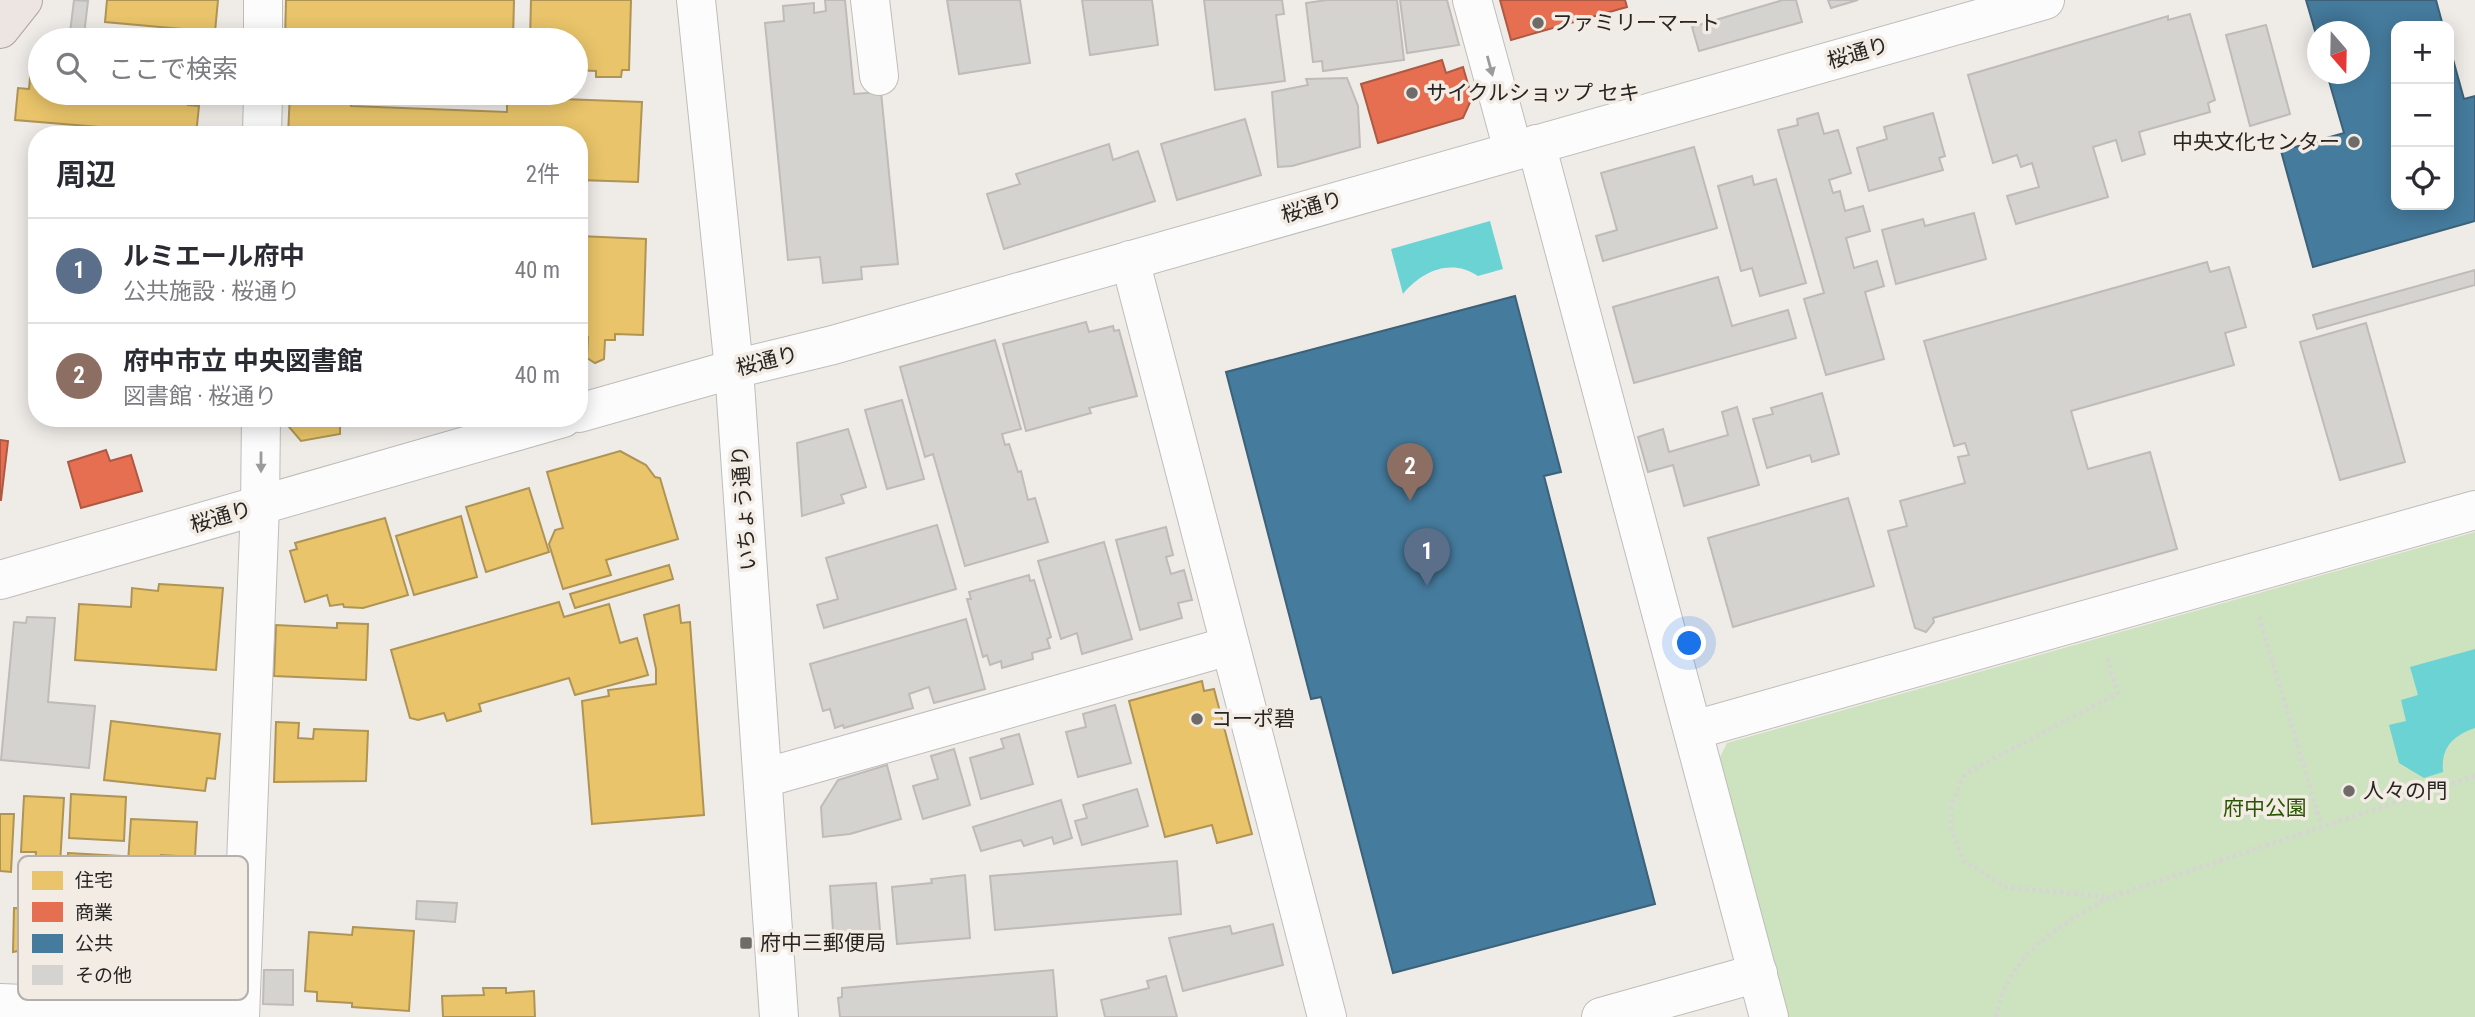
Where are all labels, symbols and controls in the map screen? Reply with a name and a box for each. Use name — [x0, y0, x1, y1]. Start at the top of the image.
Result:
place label: ファミリーマート — [1552, 11, 1720, 35]
marker: ファミリーマート — [1530, 15, 1546, 31]
north arrow — [2307, 21, 2370, 84]
map controls — [2391, 21, 2454, 210]
button: + — [2391, 21, 2454, 84]
search box — [28, 28, 588, 105]
street label: 桜通り — [1824, 33, 1892, 73]
icon: search — [52, 48, 90, 86]
text: ここで検索 — [108, 54, 238, 84]
one-way arrow — [1485, 55, 1496, 77]
place label: サイクルショップ セキ — [1426, 81, 1640, 105]
button: − — [2391, 84, 2454, 147]
marker: サイクルショップ セキ — [1404, 85, 1420, 101]
place label: 中央文化センター — [2172, 130, 2340, 154]
marker: 中央文化センター — [2346, 134, 2362, 150]
button: locate — [2391, 147, 2454, 210]
text: 周辺 — [56, 157, 116, 192]
text: 2件 — [526, 161, 560, 188]
street label: 桜通り — [1278, 187, 1346, 227]
text: ルミエール府中 — [123, 241, 305, 271]
text: 1 — [73, 257, 85, 284]
text: 40 m — [515, 257, 560, 284]
text: 公共施設 · 桜通り — [123, 278, 300, 305]
street label: 桜通り — [734, 342, 800, 380]
text: 府中市立 中央図書館 — [123, 346, 363, 376]
text: 2 — [73, 362, 85, 389]
text: 40 m — [515, 362, 560, 389]
text: 図書館 · 桜通り — [123, 383, 277, 410]
pin: 2 — [1387, 443, 1433, 501]
street label: いちょう通り — [728, 444, 760, 572]
one-way arrow — [255, 451, 266, 473]
street label: 桜通り — [187, 497, 255, 537]
pin: 1 — [1404, 528, 1450, 586]
your location — [1672, 626, 1706, 660]
place label: コーポ碧 — [1211, 707, 1295, 731]
marker: コーポ碧 — [1189, 711, 1205, 727]
place label: 人々の門 — [2363, 779, 2447, 803]
marker: 人々の門 — [2341, 783, 2357, 799]
park label: 府中公園 — [2223, 796, 2307, 820]
legend — [18, 856, 248, 1000]
text: 住宅 — [75, 869, 113, 892]
text: 商業 — [75, 901, 113, 924]
place label: 府中三郵便局 — [760, 931, 886, 955]
text: 公共 — [75, 932, 113, 955]
marker: 府中三郵便局 — [738, 935, 754, 951]
text: その他 — [75, 964, 132, 987]

